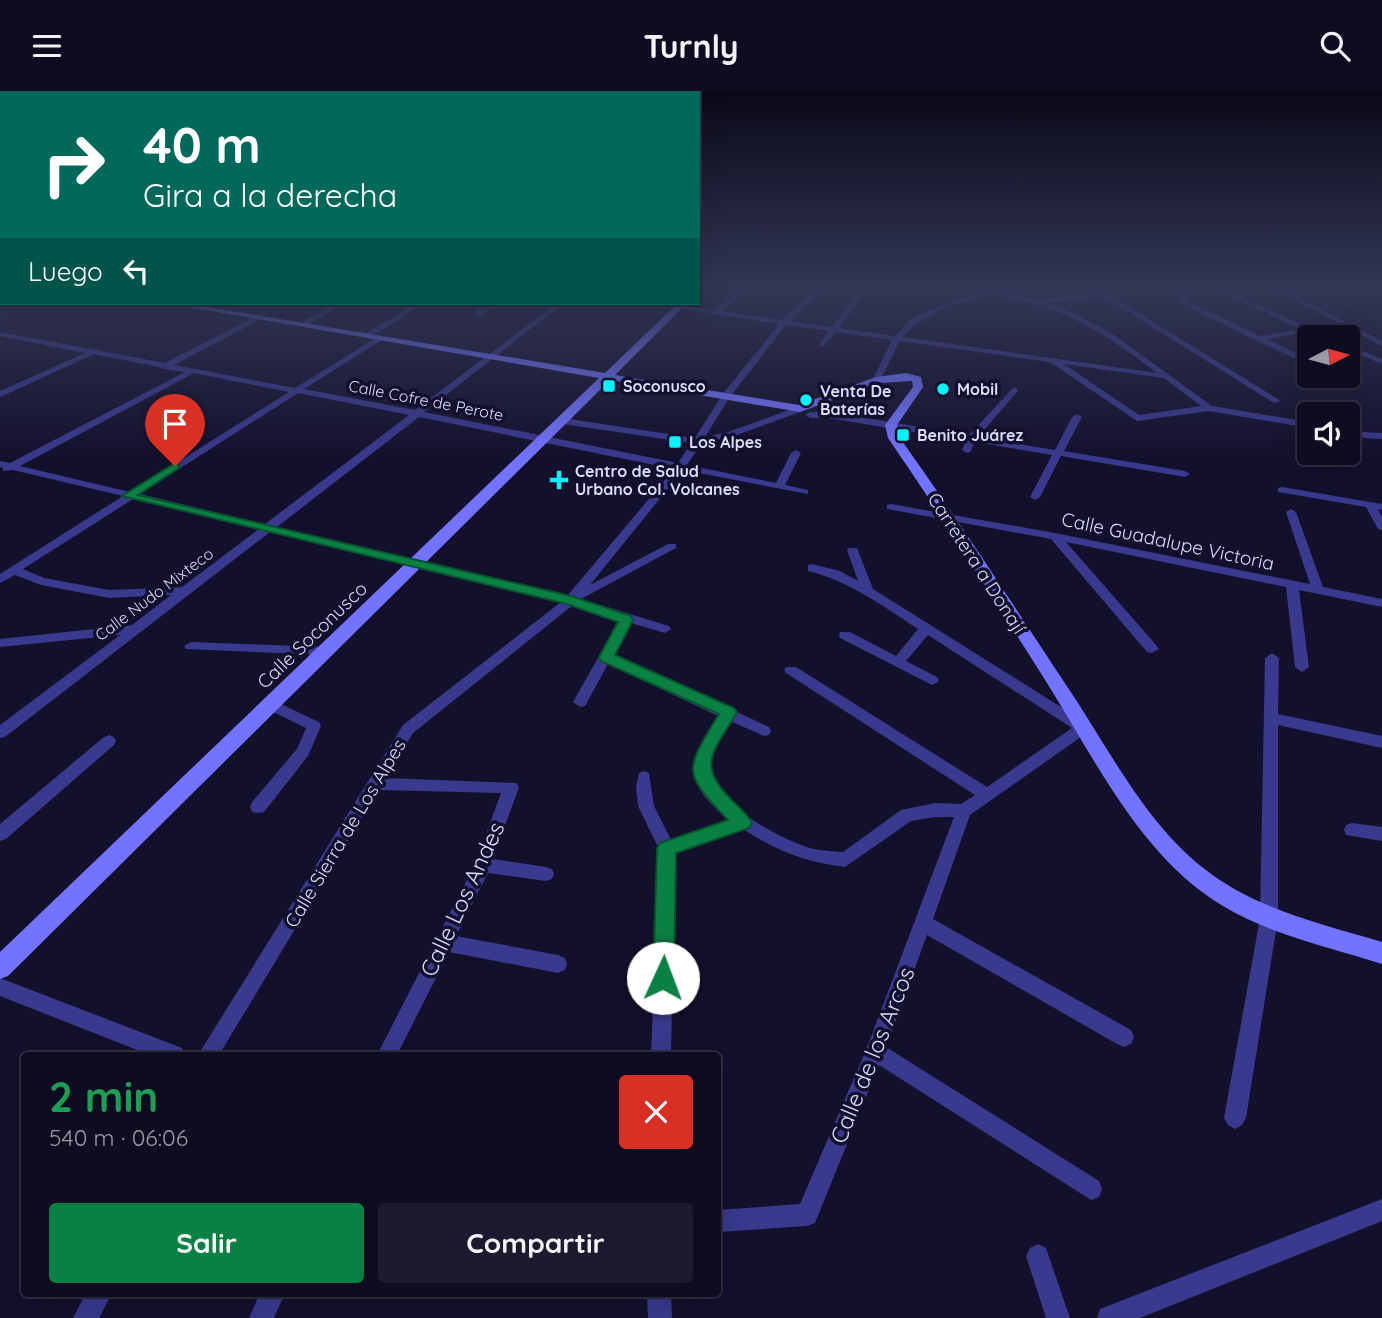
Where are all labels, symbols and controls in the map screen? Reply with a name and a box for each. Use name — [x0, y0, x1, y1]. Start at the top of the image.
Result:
text: Turnly — [644, 26, 738, 66]
icon: menu — [28, 27, 66, 65]
icon: search — [1316, 27, 1354, 65]
text: 40 m — [143, 114, 261, 175]
icon: right — [28, 119, 119, 210]
text: Gira a la derecha — [143, 175, 397, 215]
icon: left — [117, 252, 155, 290]
text: Luego — [28, 255, 103, 288]
north arrow — [1297, 325, 1360, 389]
map controls — [1297, 325, 1360, 465]
street label: Calle Cofre de Perote — [347, 375, 505, 425]
place label: Soconusco — [623, 376, 706, 396]
marker: Soconusco — [601, 378, 617, 394]
place label: Mobil — [957, 379, 998, 399]
place label: Venta De Baterías — [820, 381, 892, 419]
marker: Mobil — [935, 381, 951, 397]
marker: Venta De Baterías — [798, 392, 814, 408]
pin — [145, 394, 205, 466]
button: sound — [1297, 402, 1360, 465]
icon: arrive — [156, 405, 194, 443]
place label: Benito Juárez — [917, 425, 1023, 445]
marker: Benito Juárez — [895, 427, 911, 443]
place label: Los Alpes — [689, 432, 762, 452]
marker: Los Alpes — [667, 434, 683, 450]
place label: Centro de Salud Urbano Col. Volcanes — [575, 461, 740, 499]
marker: Centro de Salud Urbano Col. Volcanes — [549, 470, 569, 490]
street label: Carretera a Donají — [922, 488, 1032, 639]
street label: Calle Guadalupe Victoria — [1060, 507, 1276, 575]
street label: Calle Nudo Mixteco — [91, 543, 217, 645]
street label: Calle Soconusco — [252, 576, 372, 694]
street label: Calle Sierra de Los Alpes — [279, 734, 411, 932]
street label: Calle Los Andes — [413, 817, 511, 981]
position arrow — [626, 941, 700, 1015]
street label: Calle de los Arcos — [823, 963, 921, 1147]
text: 2 min — [49, 1070, 158, 1123]
button: close — [619, 1075, 693, 1149]
text: 540 m · 06:06 — [49, 1123, 188, 1152]
button: Salir — [49, 1203, 364, 1283]
button: Compartir — [378, 1203, 693, 1283]

